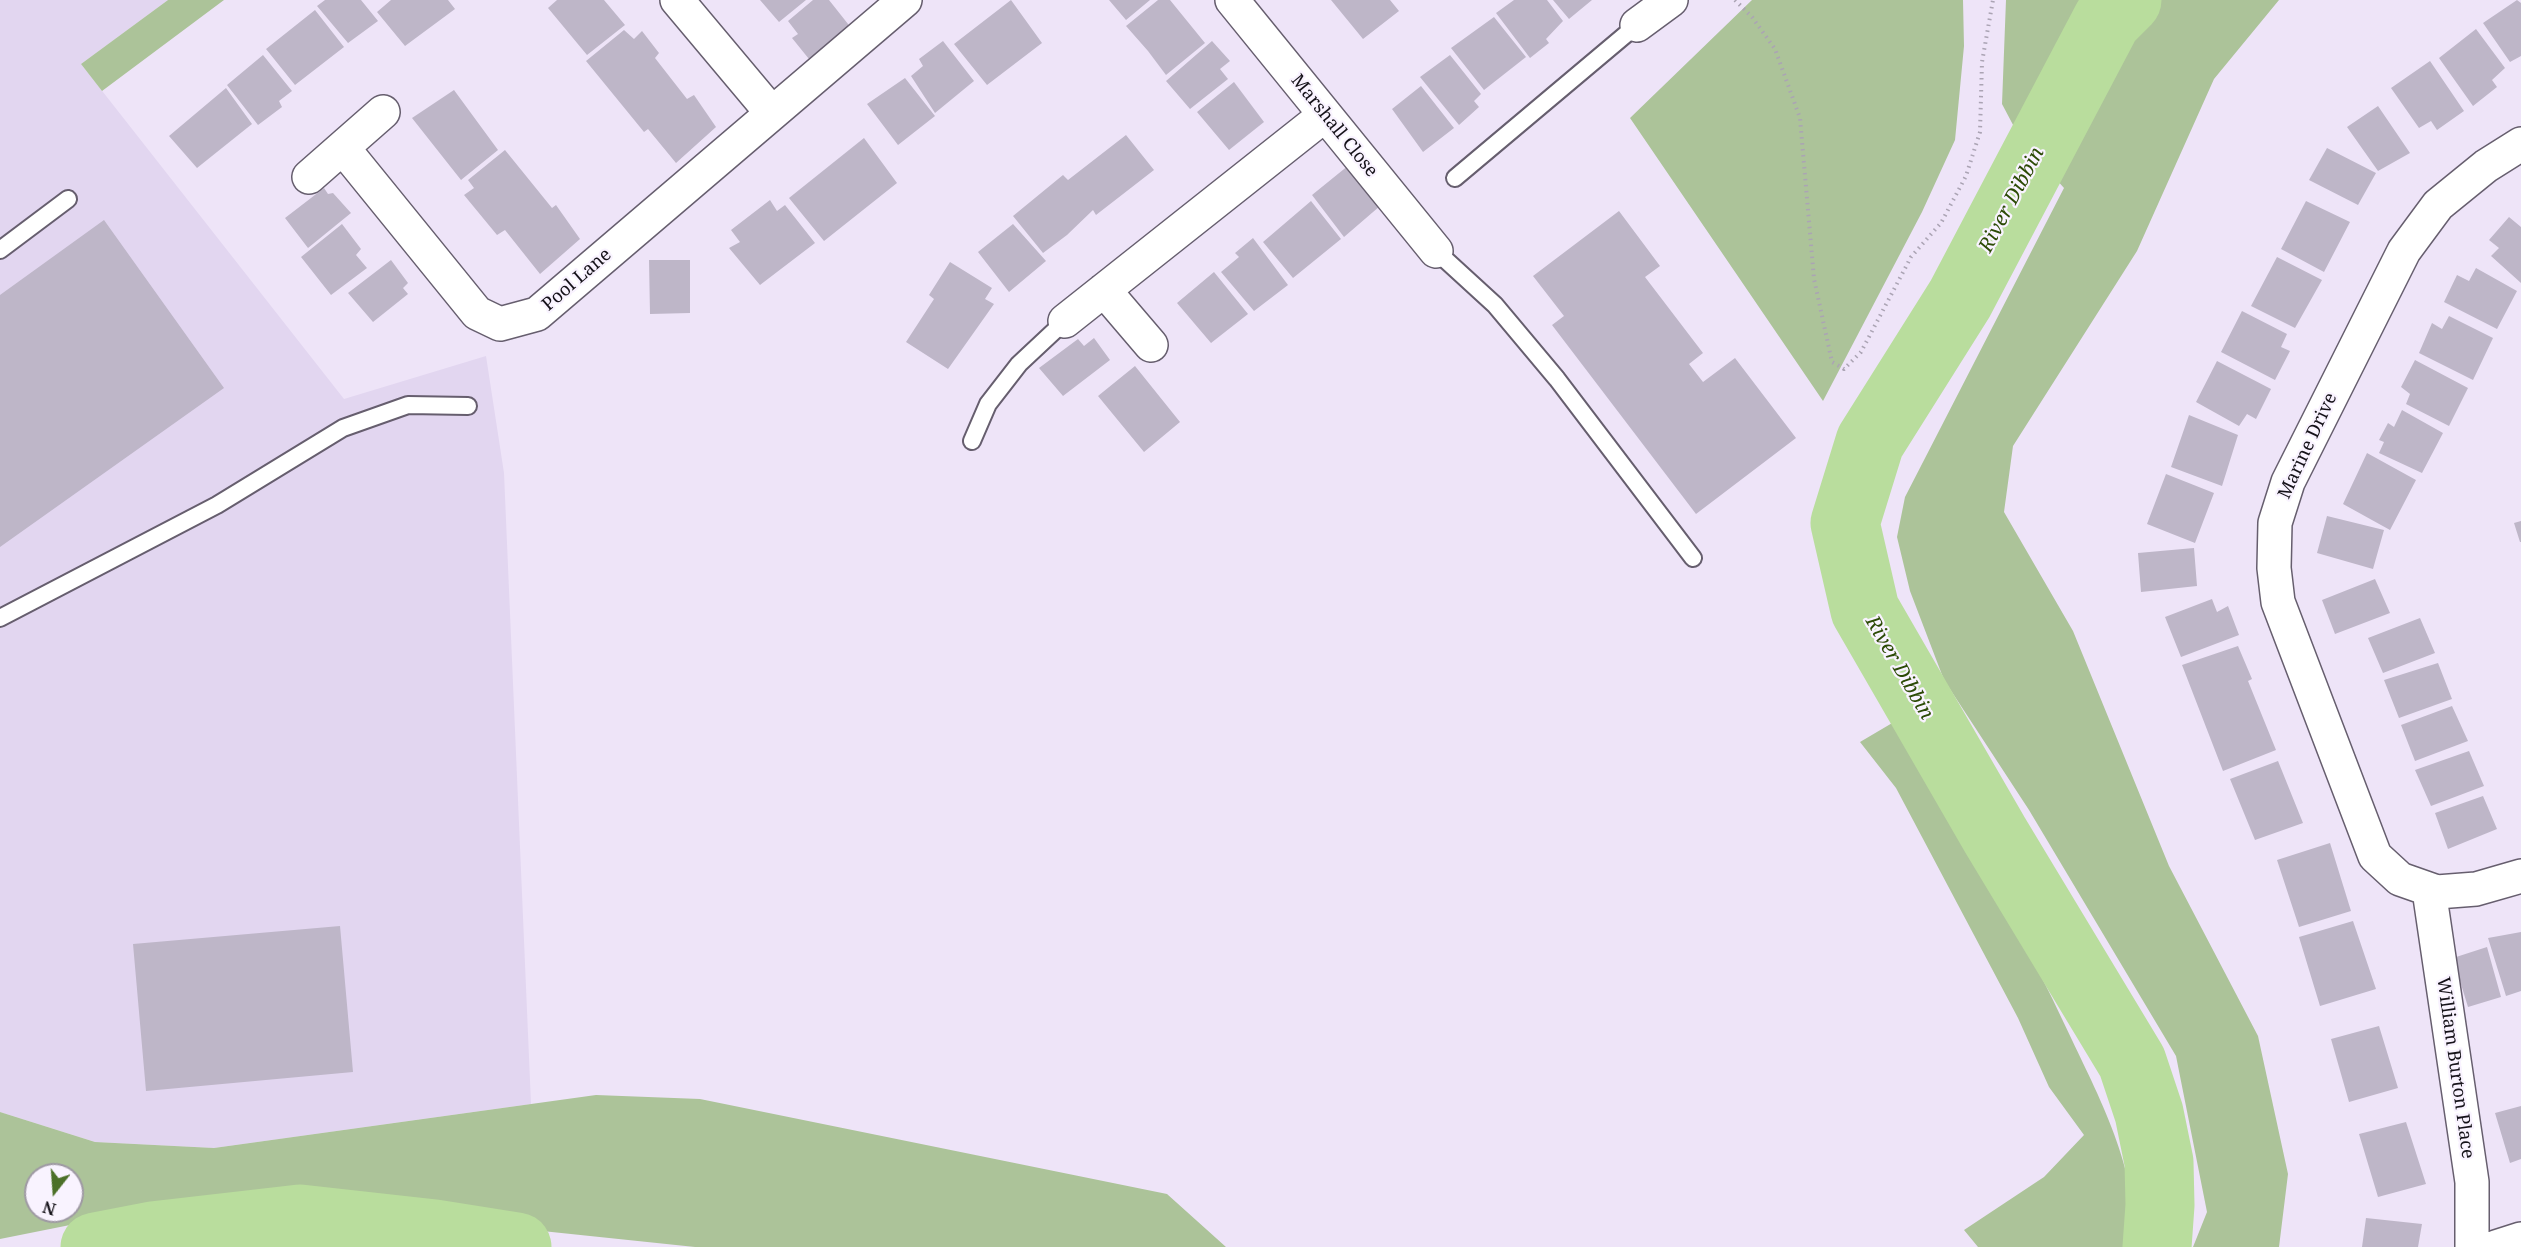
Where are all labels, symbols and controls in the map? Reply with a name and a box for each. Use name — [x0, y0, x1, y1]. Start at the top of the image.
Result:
street label: Marshall Close — [1286, 70, 1382, 182]
water label: River Dibbin — [1974, 143, 2050, 257]
street label: Pool Lane — [538, 244, 616, 316]
street label: Marine Drive — [2274, 390, 2342, 502]
water label: River Dibbin — [1860, 612, 1938, 724]
street label: William Burton Place — [2432, 976, 2478, 1160]
north arrow — [24, 1163, 84, 1223]
text: N — [40, 1196, 59, 1221]

